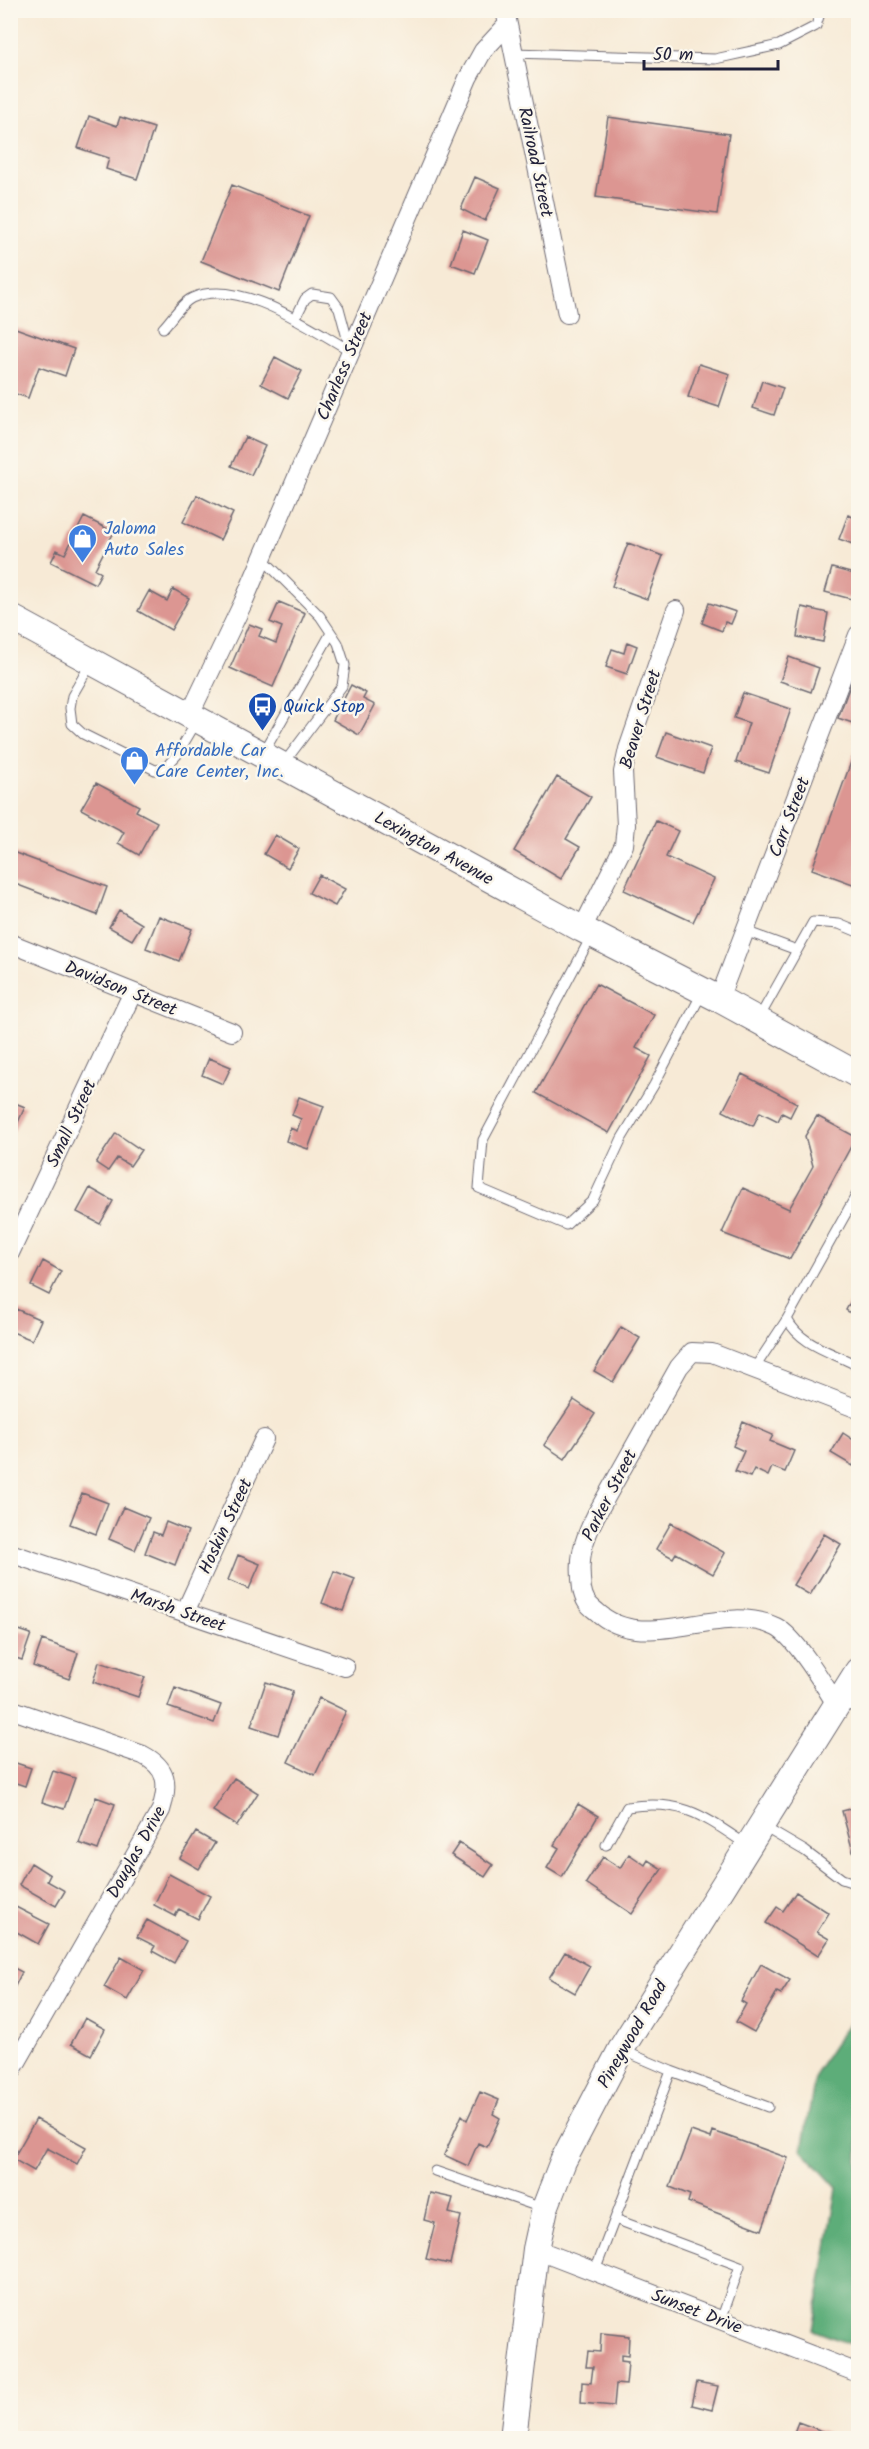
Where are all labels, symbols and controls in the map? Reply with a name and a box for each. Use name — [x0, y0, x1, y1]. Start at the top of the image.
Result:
scale bar — [644, 33, 778, 71]
text: 50 m — [653, 41, 693, 70]
street label: Railroad Street — [509, 104, 561, 221]
street label: Charless Street — [309, 307, 382, 425]
place label: Jaloma Auto Sales — [104, 515, 184, 565]
shop icon: Jaloma Auto Sales — [67, 522, 99, 564]
street label: Beaver Street — [613, 665, 671, 773]
bus stop icon: Quick Stop — [246, 690, 278, 732]
place label: Quick Stop — [283, 693, 365, 722]
place label: Affordable Car Care Center, Inc. — [155, 737, 284, 787]
shop icon: Affordable Car Care Center, Inc. — [118, 744, 150, 786]
street label: Carr Street — [762, 772, 819, 862]
street label: Lexington Avenue — [368, 804, 498, 894]
street label: Davidson Street — [60, 954, 182, 1026]
street label: Small Street — [39, 1074, 106, 1172]
street label: Parker Street — [575, 1444, 646, 1547]
street label: Hoskin Street — [191, 1473, 262, 1579]
street label: Marsh Street — [126, 1582, 230, 1642]
street label: Douglas Drive — [100, 1801, 175, 1904]
street label: Pineywood Road — [591, 1974, 677, 2094]
street label: Sunset Drive — [647, 2282, 746, 2343]

